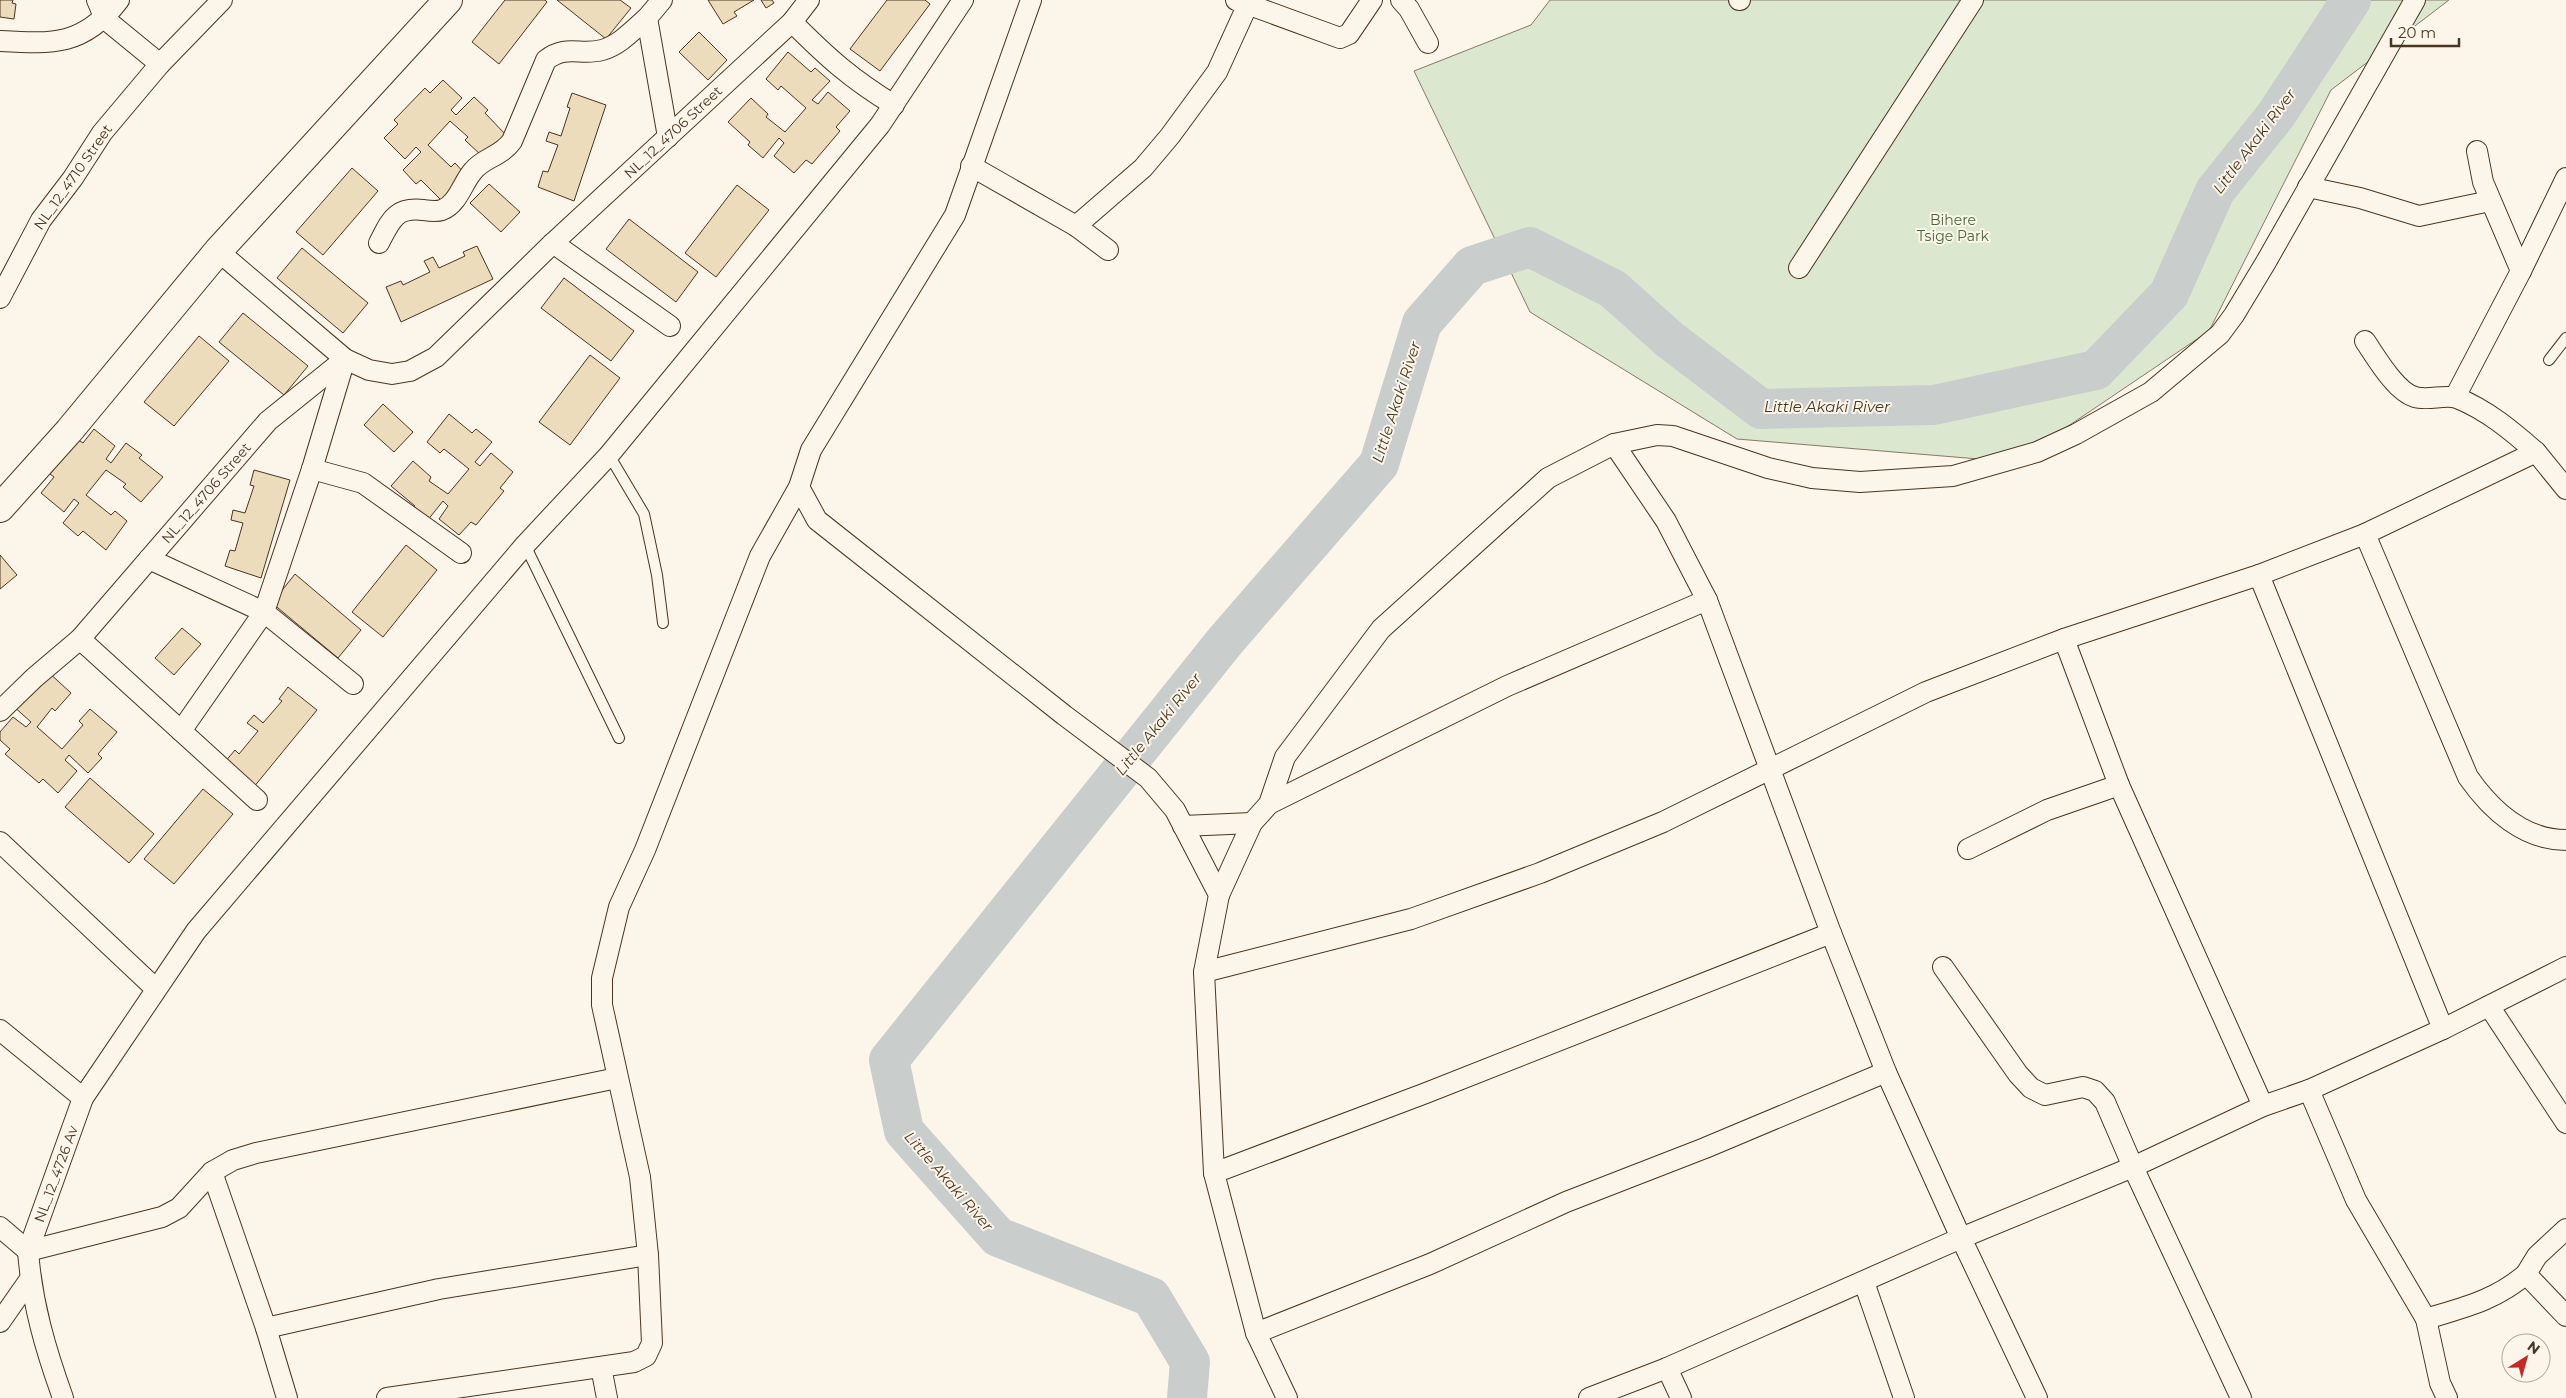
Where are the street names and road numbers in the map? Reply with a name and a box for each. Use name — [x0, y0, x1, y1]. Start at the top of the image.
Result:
street label: NL_12_4706 Street — [620, 82, 726, 182]
street label: NL_12_4710 Street — [30, 121, 116, 233]
street label: NL_12_4706 Street — [157, 439, 255, 547]
street label: NL_12_4726 Av — [30, 1123, 82, 1225]

